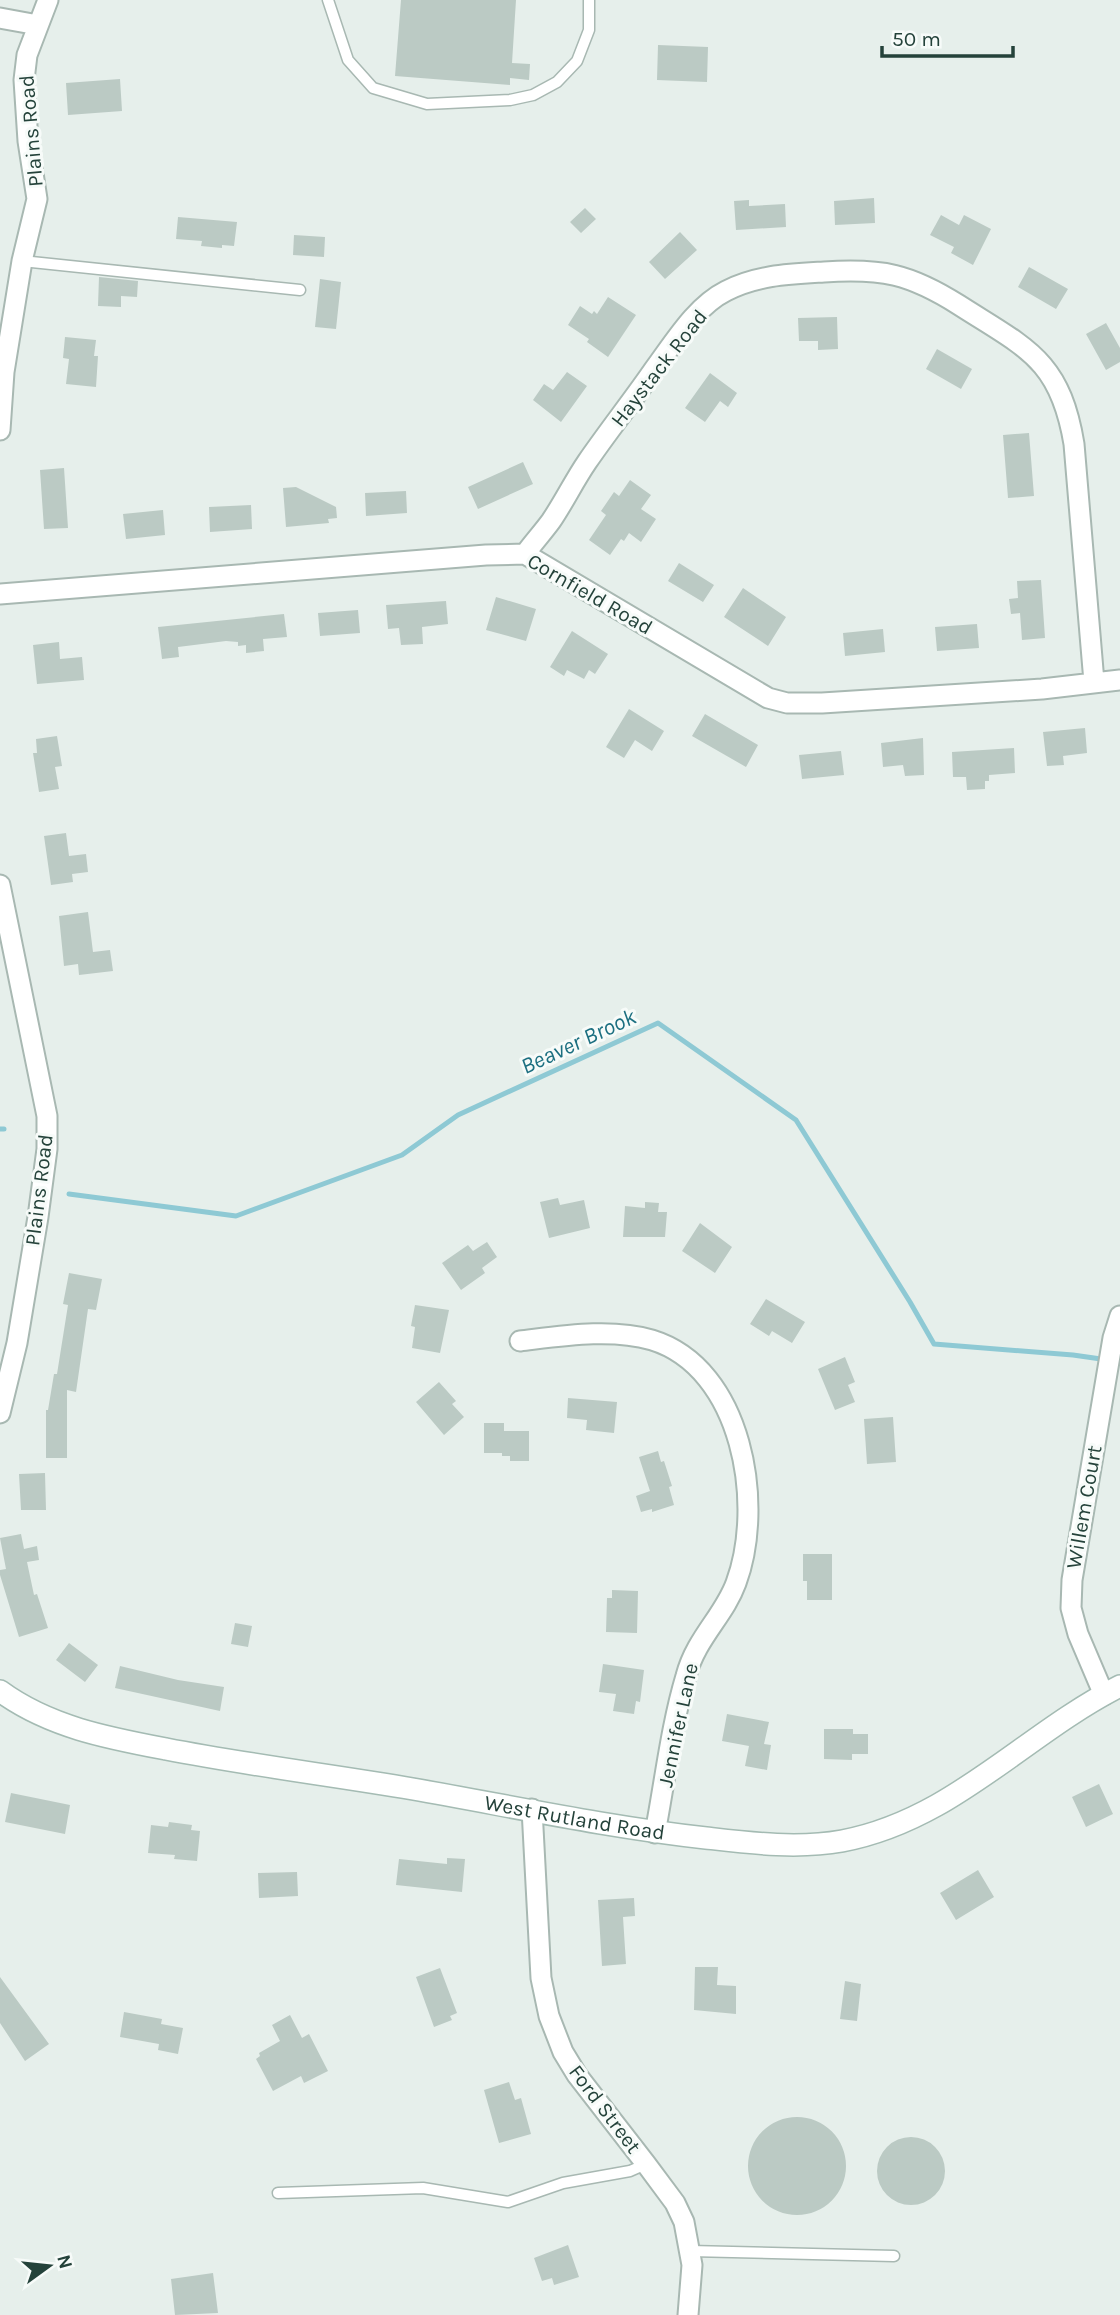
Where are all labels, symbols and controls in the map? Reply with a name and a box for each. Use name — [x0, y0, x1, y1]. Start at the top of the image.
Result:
scale bar — [882, 14, 1013, 58]
text: 50 m — [892, 27, 941, 51]
street label: Plains Road — [14, 74, 48, 188]
street label: Haystack Road — [606, 305, 712, 431]
street label: Cornfield Road — [523, 548, 657, 640]
water label: Beaver Brook — [516, 1003, 640, 1080]
street label: Plains Road — [20, 1133, 58, 1247]
street label: Willem Court — [1061, 1443, 1107, 1571]
street label: Jennifer Lane — [653, 1661, 703, 1789]
street label: West Rutland Road — [483, 1790, 666, 1845]
street label: Ford Street — [564, 2060, 646, 2158]
north arrow — [14, 2231, 84, 2301]
text: N — [52, 2252, 77, 2271]

